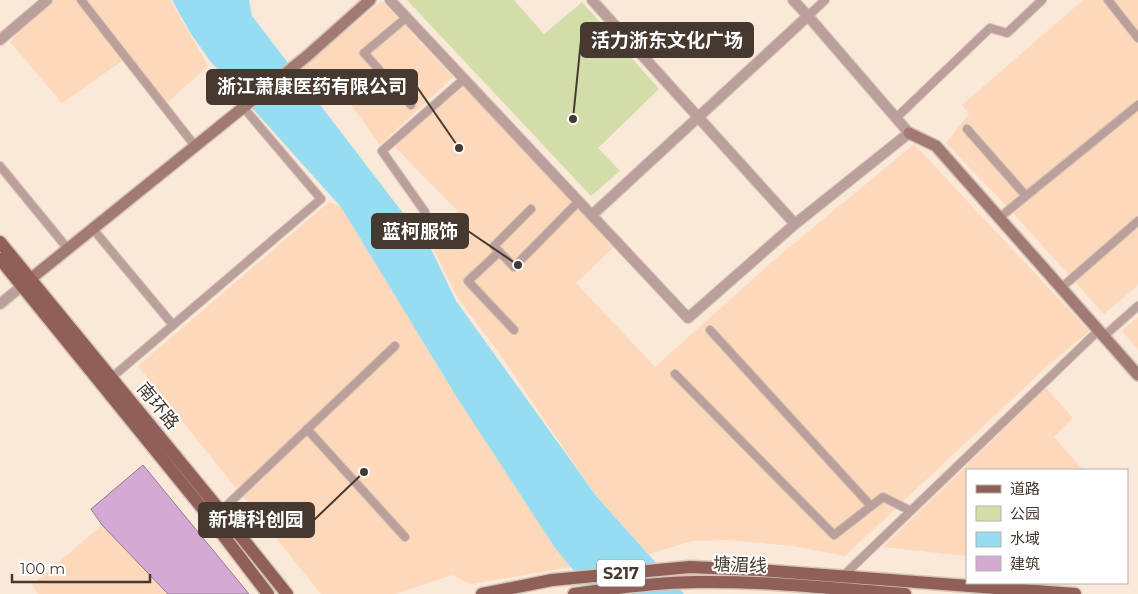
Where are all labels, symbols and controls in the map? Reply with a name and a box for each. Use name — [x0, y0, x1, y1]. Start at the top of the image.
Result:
callout: 活力浙东文化广场 — [581, 23, 753, 57]
text: 活力浙东文化广场 — [591, 29, 743, 52]
callout: 浙江萧康医药有限公司 — [207, 70, 417, 104]
text: 浙江萧康医药有限公司 — [217, 75, 407, 98]
callout: 蓝柯服饰 — [372, 214, 468, 248]
text: 蓝柯服饰 — [382, 220, 458, 243]
street label: 南环路 — [132, 378, 184, 434]
legend — [966, 469, 1128, 584]
text: 道路 — [1010, 479, 1040, 498]
callout: 新塘科创园 — [199, 503, 314, 537]
text: 公园 — [1010, 504, 1040, 523]
text: 新塘科创园 — [208, 508, 304, 531]
text: 水域 — [1010, 529, 1040, 548]
scale bar — [12, 552, 150, 584]
street label: 塘湄线 — [713, 553, 767, 577]
text: 建筑 — [1010, 554, 1040, 573]
text: 100 m — [20, 559, 65, 578]
road number: S217 — [597, 560, 645, 586]

